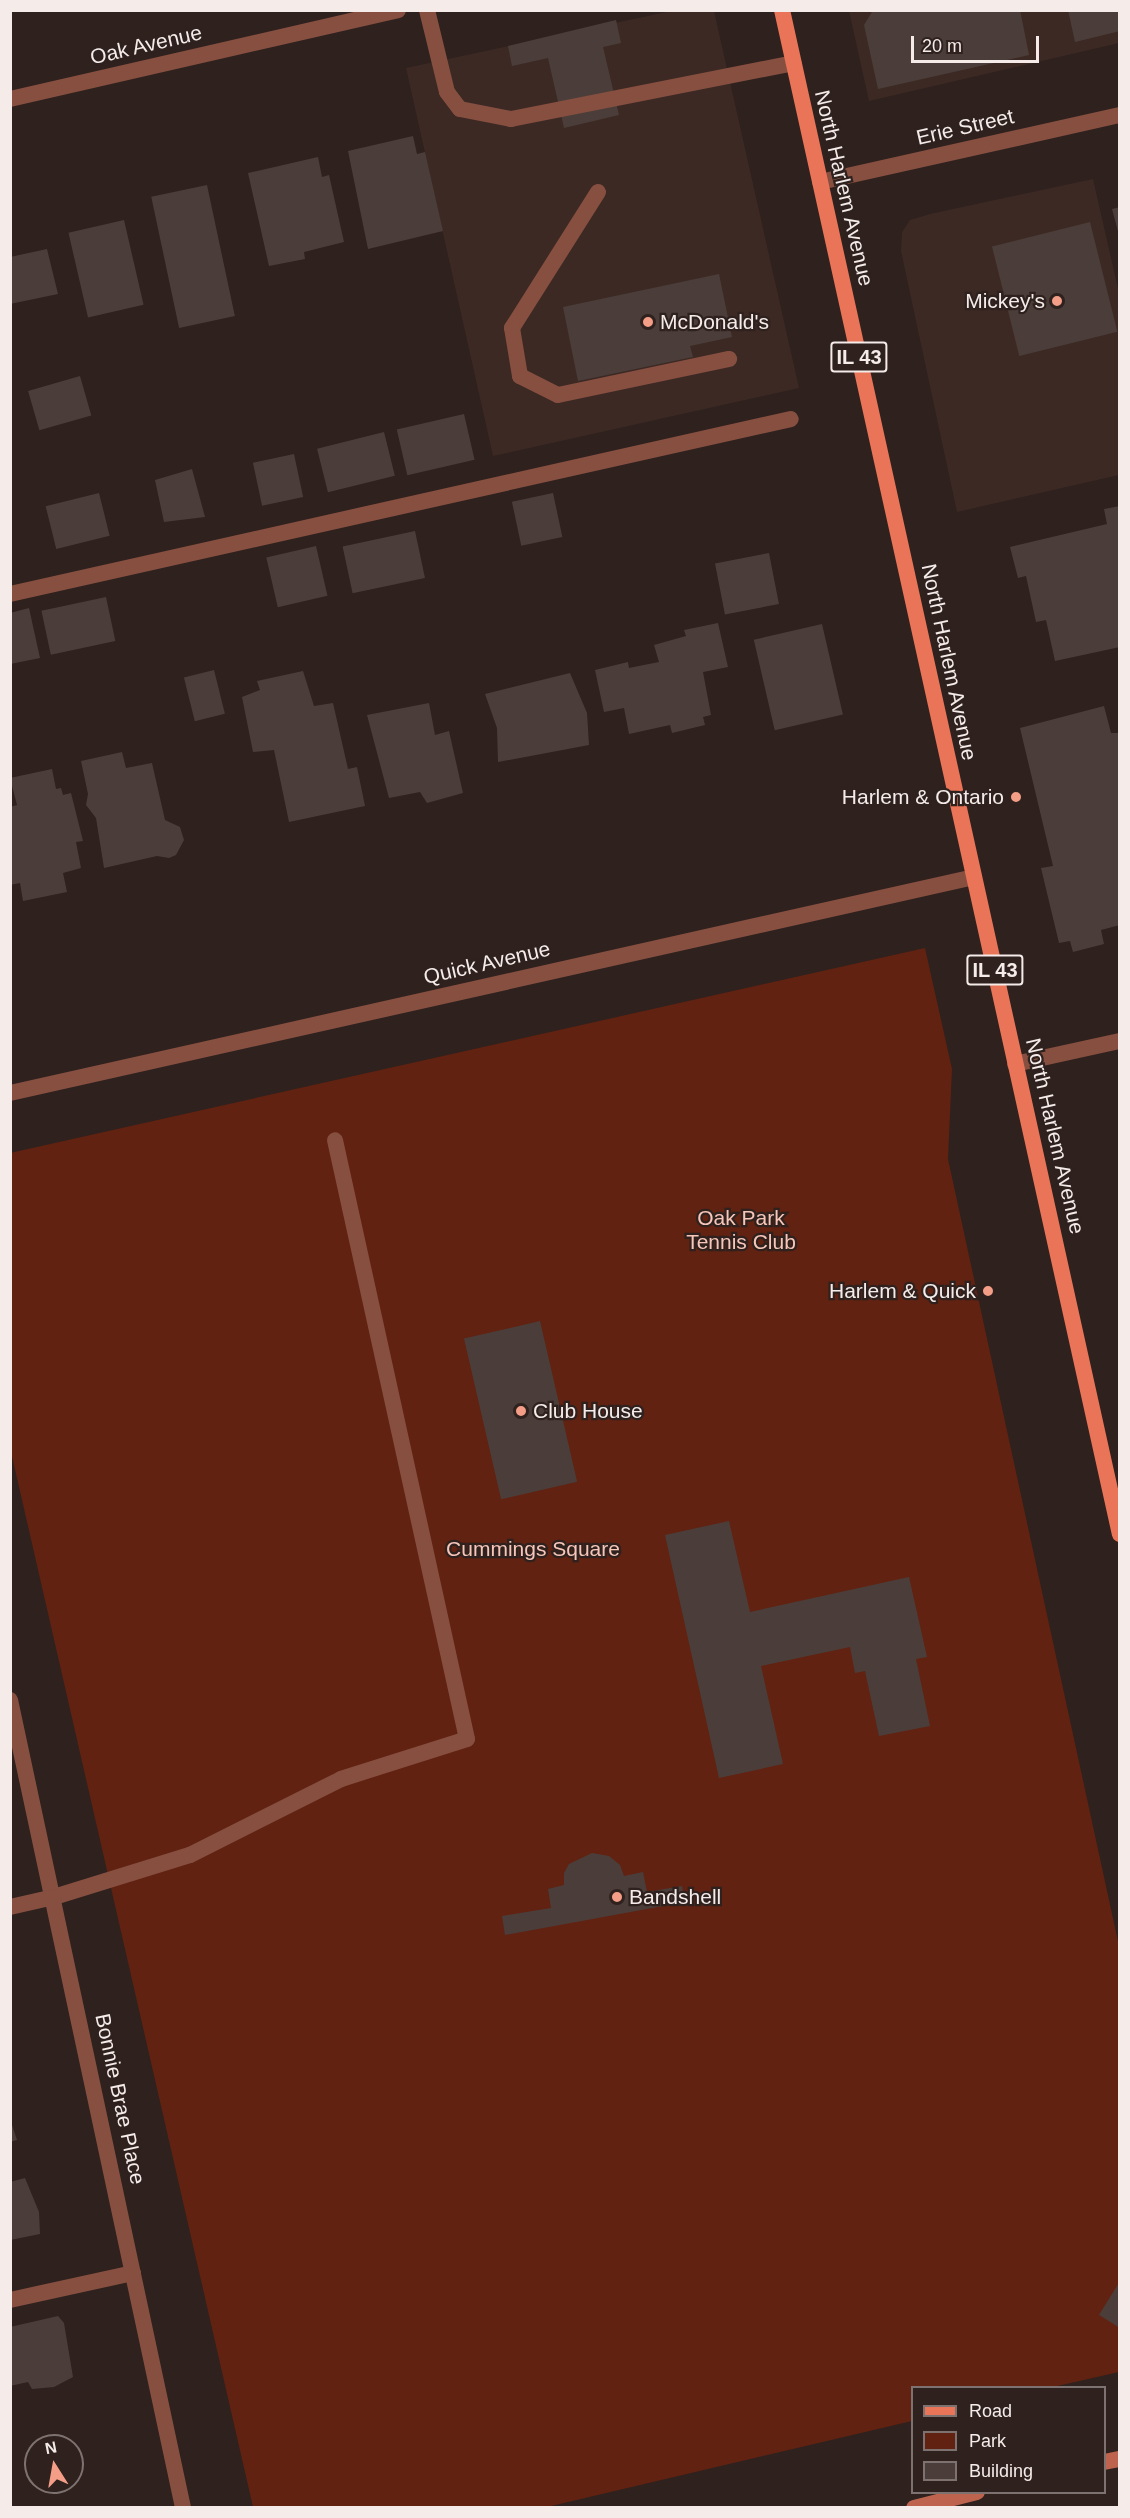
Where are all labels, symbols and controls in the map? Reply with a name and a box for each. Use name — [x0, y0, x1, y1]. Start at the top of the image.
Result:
street label: Oak Avenue — [87, 20, 205, 70]
scale bar — [914, 24, 1042, 62]
text: 20 m — [922, 36, 962, 56]
street label: North Harlem Avenue — [809, 87, 879, 289]
street label: Erie Street — [914, 104, 1016, 150]
place label: Mickey's — [965, 288, 1045, 314]
marker: Mickey's — [1050, 294, 1064, 308]
place label: McDonald's — [660, 309, 769, 335]
marker: McDonald's — [641, 315, 655, 329]
road number: IL 43 — [829, 340, 889, 374]
street label: North Harlem Avenue — [916, 561, 982, 763]
place label: Harlem & Ontario — [842, 784, 1004, 810]
marker: Harlem & Ontario — [1009, 790, 1023, 804]
street label: Quick Avenue — [421, 936, 553, 990]
road number: IL 43 — [965, 953, 1025, 987]
street label: North Harlem Avenue — [1020, 1035, 1090, 1237]
park label: Oak Park Tennis Club — [686, 1205, 796, 1255]
place label: Harlem & Quick — [829, 1278, 976, 1304]
marker: Harlem & Quick — [981, 1284, 995, 1298]
place label: Club House — [533, 1398, 643, 1424]
marker: Club House — [514, 1404, 528, 1418]
park label: Cummings Square — [446, 1536, 620, 1562]
place label: Bandshell — [629, 1884, 721, 1910]
marker: Bandshell — [610, 1890, 624, 1904]
street label: Bonnie Brae Place — [90, 2011, 150, 2187]
legend — [911, 2386, 1106, 2494]
text: Road — [969, 2401, 1012, 2421]
text: Park — [969, 2431, 1006, 2451]
north arrow — [24, 2434, 84, 2494]
text: N — [44, 2438, 58, 2457]
text: Building — [969, 2461, 1033, 2481]

